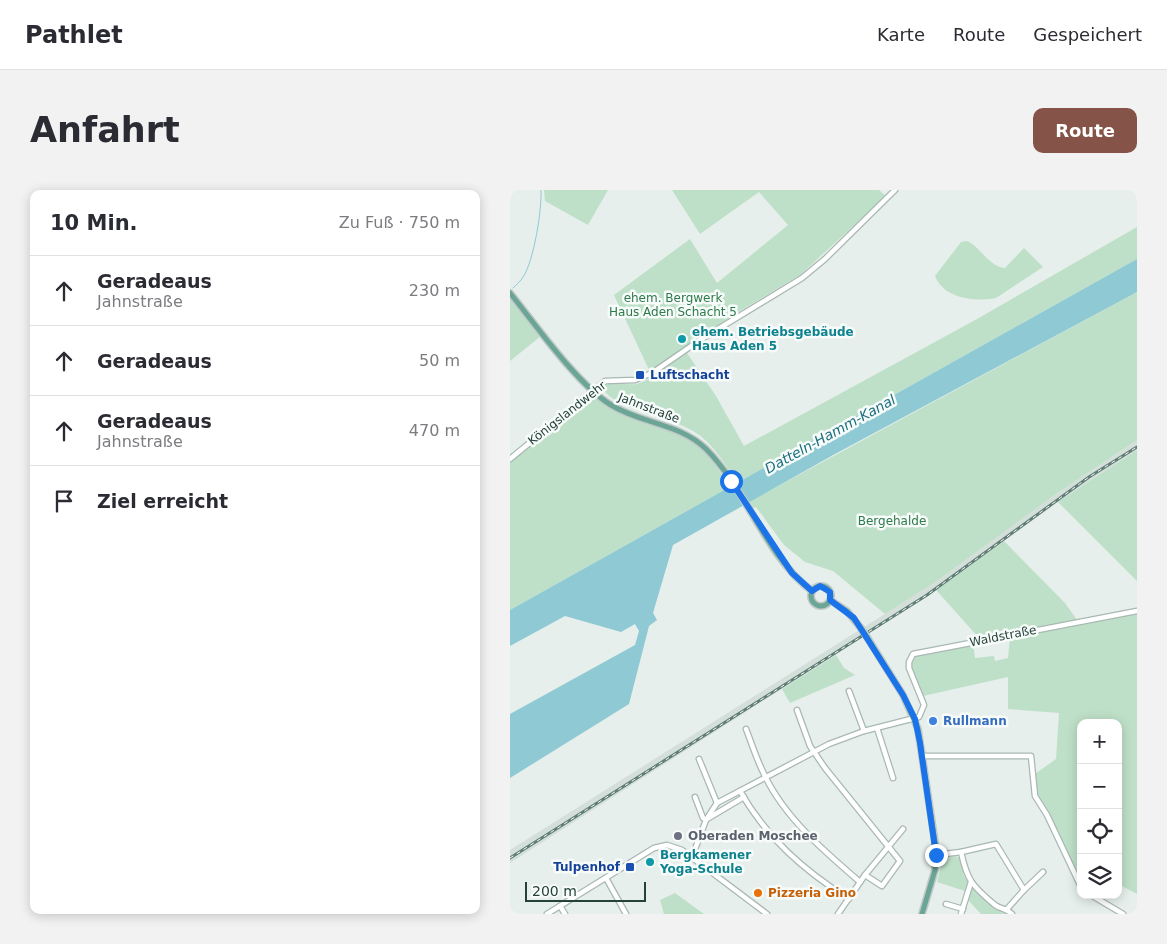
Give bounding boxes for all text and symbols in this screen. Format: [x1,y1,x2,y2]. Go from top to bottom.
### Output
text: Pathlet [25,21,123,49]
text: Karte [877,24,925,45]
text: Route [953,24,1005,45]
text: Gespeichert [1033,24,1142,45]
button: Route [1033,108,1137,153]
text: Anfahrt [30,110,180,150]
text: 10 Min. [50,211,138,235]
text: Zu Fuß · 750 m [339,213,460,232]
text: Geradeaus [97,270,212,292]
icon: ahead [50,277,78,305]
text: 230 m [409,281,460,300]
park label: ehem. Bergwerk Haus Aden Schacht 5 [609,291,737,319]
text: Jahnstraße [97,292,183,311]
place label: ehem. Betriebsgebäude Haus Aden 5 [692,325,854,353]
marker: ehem. Betriebsgebäude Haus Aden 5 [676,333,688,345]
icon: ahead [50,347,78,375]
text: Geradeaus [97,350,212,372]
text: 50 m [419,351,460,370]
place label: Luftschacht [650,368,730,382]
marker: Luftschacht [634,369,646,381]
street label: Königslandwehr [525,378,609,448]
street label: Jahnstraße [616,390,682,426]
water label: Datteln-Hamm-Kanal [762,391,898,477]
text: Geradeaus [97,410,212,432]
icon: ahead [50,417,78,445]
text: 470 m [409,421,460,440]
text: Jahnstraße [97,432,183,451]
route start [720,470,743,493]
icon: arrive [50,487,78,515]
text: Ziel erreicht [97,490,228,512]
park label: Bergehalde [858,514,926,528]
street label: Waldstraße [968,623,1038,649]
place label: Rullmann [943,714,1007,728]
marker: Rullmann [927,715,939,727]
map controls [1077,719,1122,899]
button: + [1077,719,1122,764]
button: − [1077,764,1122,809]
button: locate [1077,809,1122,854]
place label: Oberaden Moschee [688,829,818,843]
marker: Oberaden Moschee [672,830,684,842]
route end [925,844,948,867]
place label: Bergkamener Yoga-Schule [659,848,751,876]
button: layers [1077,854,1122,899]
marker: Bergkamener Yoga-Schule [644,856,656,868]
place label: Tulpenhof [553,860,621,874]
marker: Tulpenhof [624,861,636,873]
scale bar [525,879,646,902]
text: 200 m [532,883,577,899]
place label: Pizzeria Gino [768,886,856,900]
marker: Pizzeria Gino [752,887,764,899]

